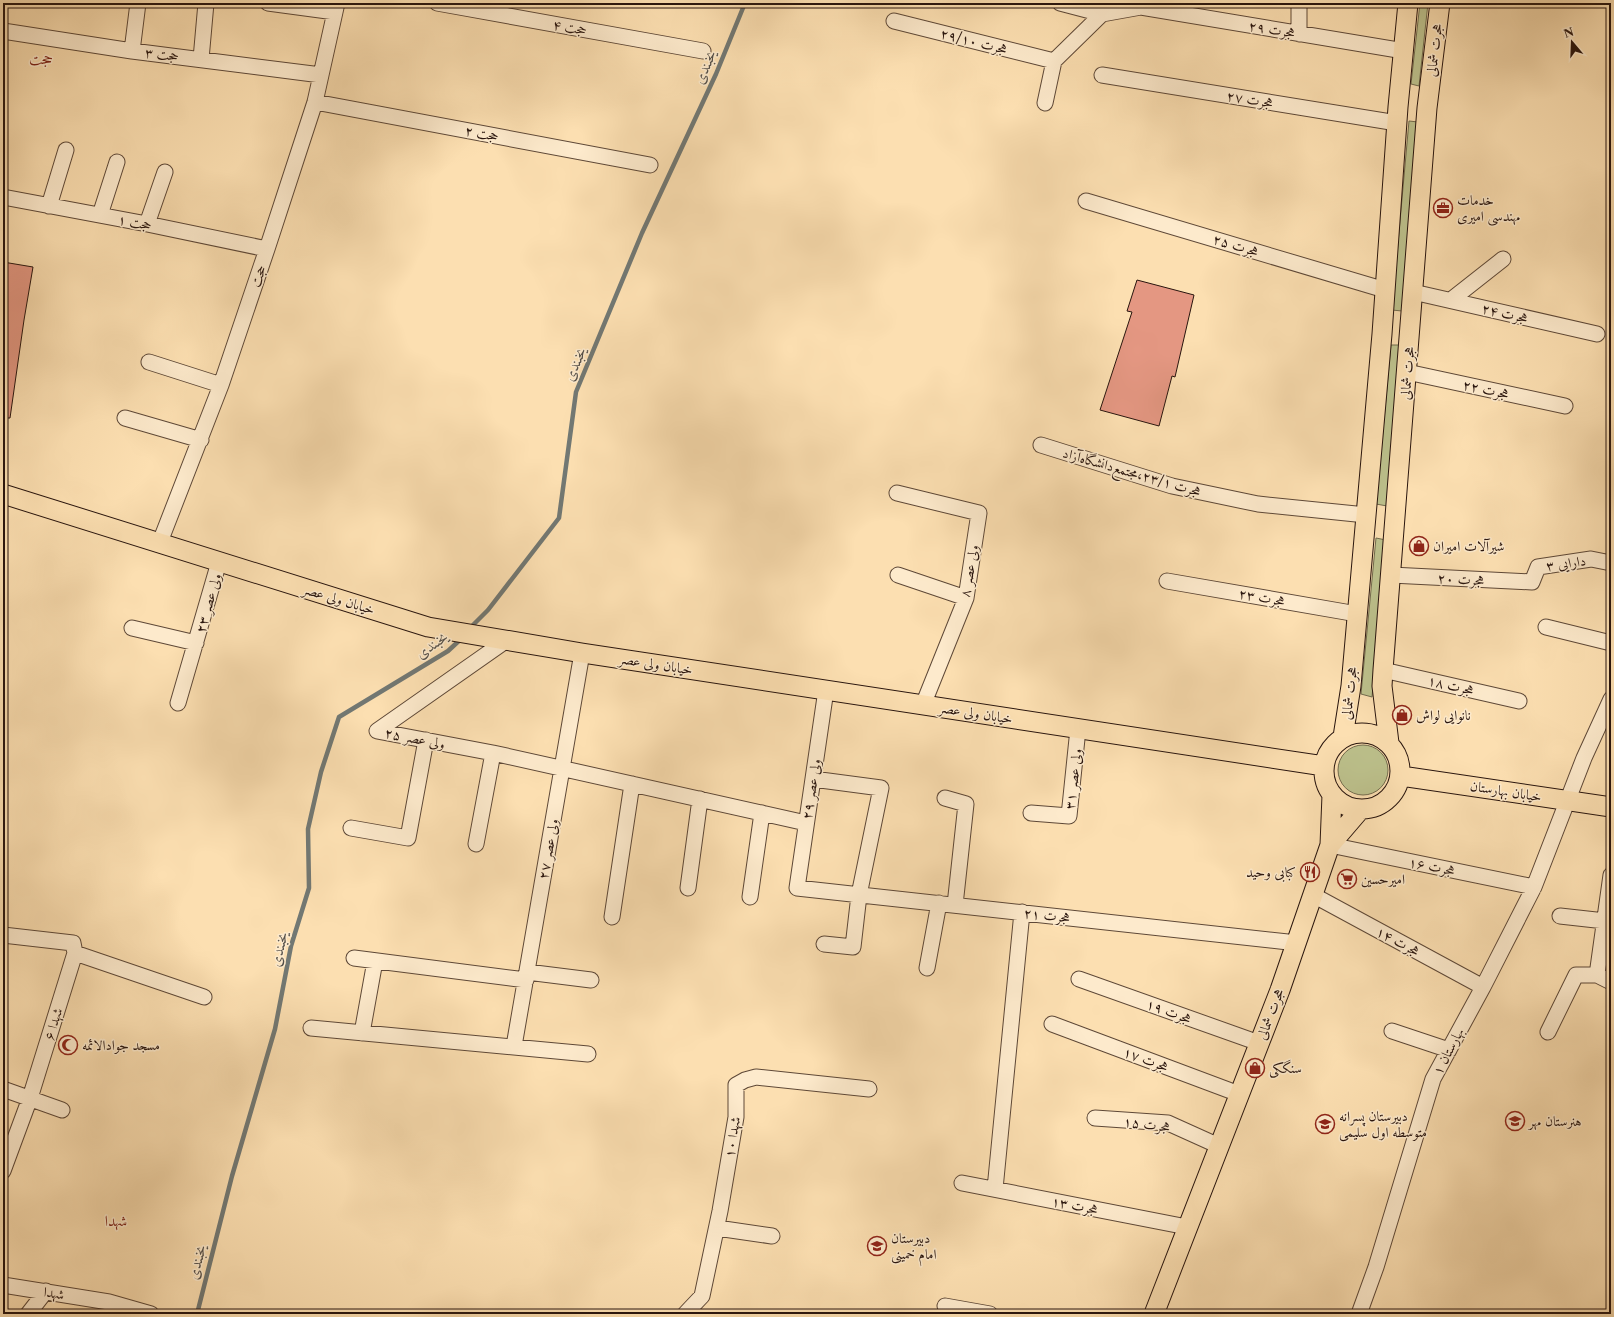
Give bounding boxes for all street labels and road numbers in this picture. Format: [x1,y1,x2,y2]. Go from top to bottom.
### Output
street label: حجت ۴ [552,15,588,39]
street label: هجرت ۲۹ [1247,16,1297,42]
street label: هجرت شمالی [1422,22,1446,78]
street label: هجرت ۲۹/۱۰ [939,24,1009,58]
street label: حجت ۳ [144,43,180,65]
street label: هجرت ۲۷ [1225,86,1275,112]
street label: حجت ۲ [463,121,501,145]
street label: حجت ۱ [116,210,154,234]
street label: هجرت ۲۵ [1211,230,1261,260]
street label: حجت [246,263,270,289]
street label: هجرت ۲۴ [1480,299,1530,327]
street label: هجرت شمالی [1396,346,1418,400]
street label: هجرت ۲۲ [1461,375,1511,403]
street label: هجرت ۲۳/۱،مجتمع‌دانشگاه‌آزاد [1059,444,1203,505]
street label: ولی عصر ۸ [956,543,983,599]
street label: دارایی ۳ [1545,551,1587,576]
street label: هجرت ۲۰ [1437,569,1485,589]
street label: ولی عصر ۲۳ [191,571,226,635]
street label: خیابان ولی عصر [299,579,377,619]
street label: هجرت ۲۳ [1237,584,1287,610]
street label: خیابان ولی عصر [616,649,694,680]
street label: هجرت شمالی [1337,665,1361,721]
street label: هجرت ۱۸ [1426,671,1476,699]
street label: خیابان ولی عصر [936,698,1014,729]
street label: ولی عصر ۲۵ [383,723,447,754]
street label: ولی عصر ۳۱ [1060,748,1087,811]
street label: ولی عصر ۲۹ [797,757,826,821]
street label: خیابان بهارستان [1469,776,1543,807]
street label: ولی عصر ۲۷ [534,817,563,881]
street label: هجرت ۱۶ [1407,853,1457,879]
street label: هجرت ۲۱ [1023,904,1071,926]
street label: هجرت ۱۴ [1373,922,1423,960]
street label: هجرت شمالی [1252,986,1288,1042]
street label: هجرت ۱۹ [1144,995,1194,1027]
street label: شهدا ۶ [40,1006,67,1043]
street label: بهارستان ۱ [1428,1024,1469,1078]
street label: هجرت ۱۷ [1121,1043,1171,1075]
street label: هجرت ۱۵ [1123,1112,1171,1136]
street label: شهدا ۱۰ [720,1115,745,1159]
street label: هجرت ۱۳ [1050,1192,1100,1218]
street label: شهدا [42,1282,66,1305]

